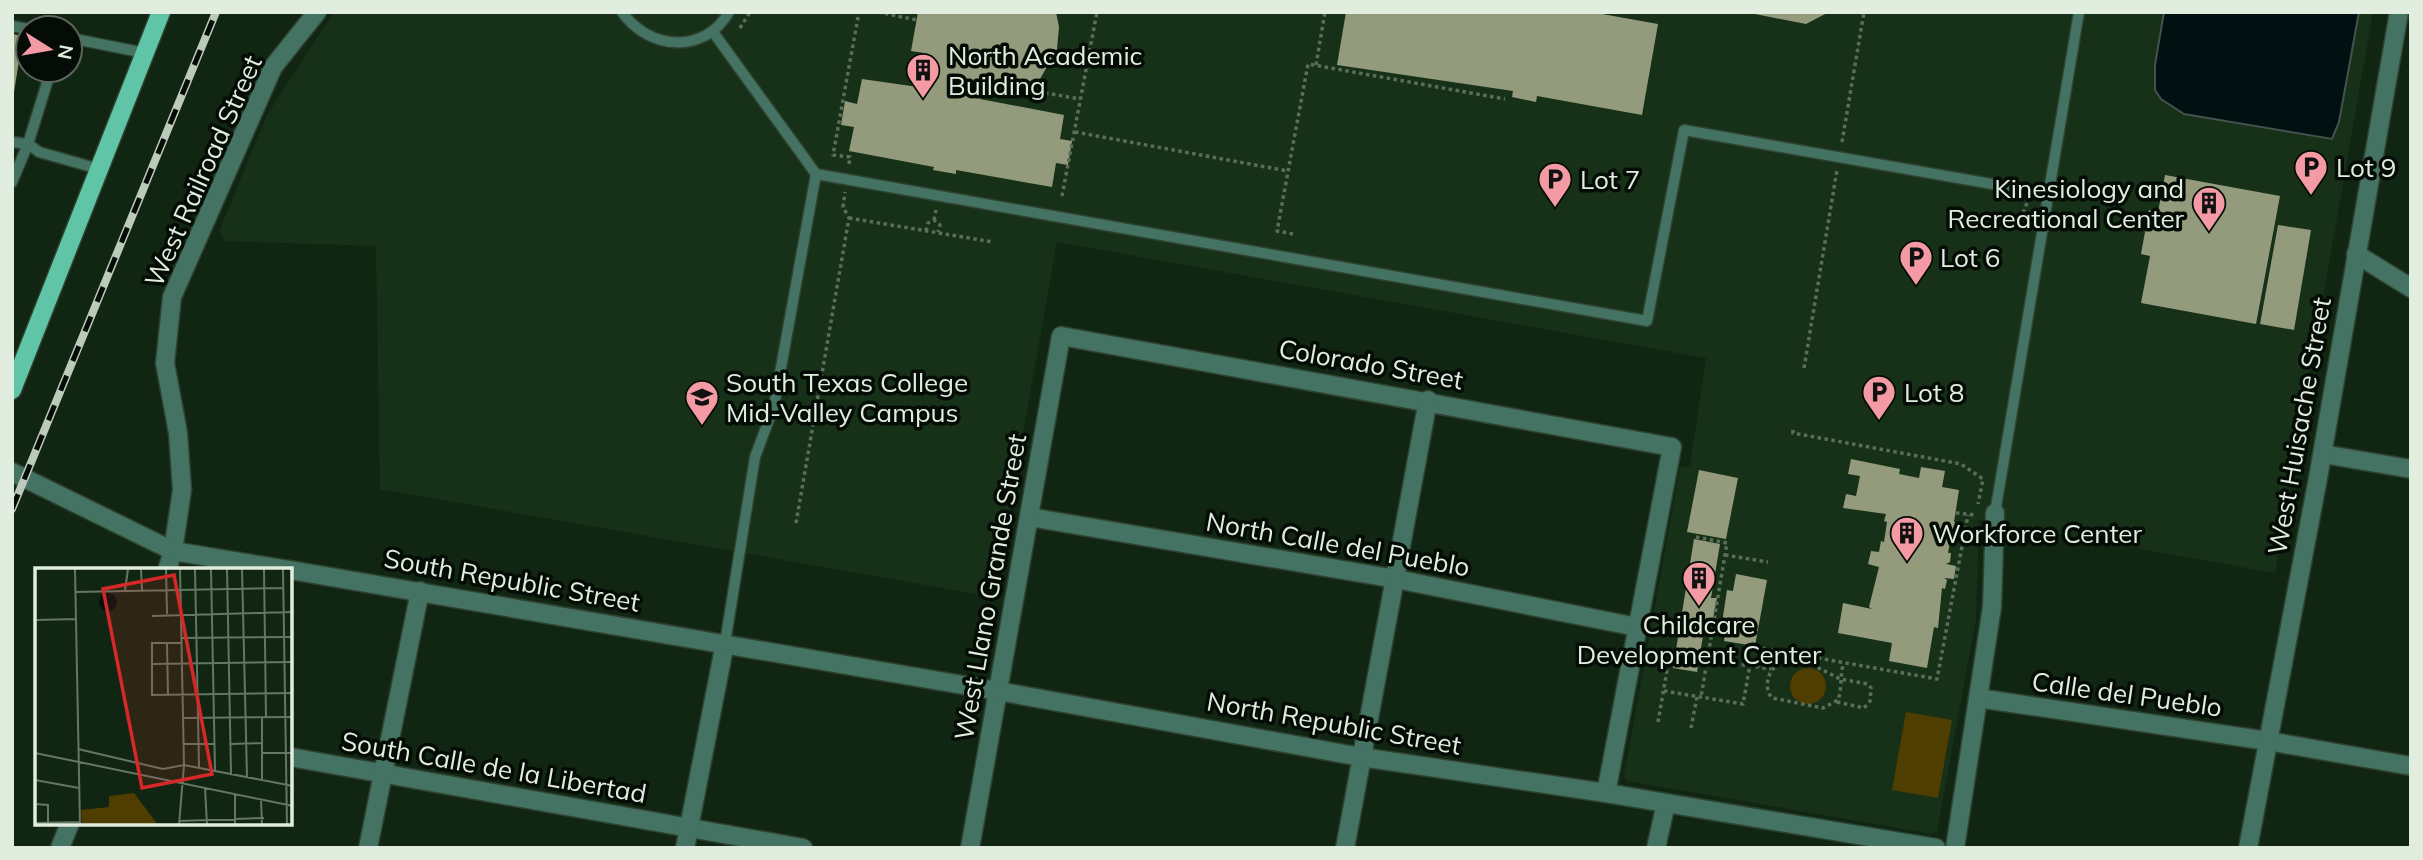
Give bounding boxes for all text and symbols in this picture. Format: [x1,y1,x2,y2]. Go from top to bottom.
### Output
north arrow [14,14,84,84]
place label: North Academic Building [948,39,1143,102]
text: N [53,43,79,62]
street label: West Railroad Street [137,50,269,292]
building icon: North Academic Building [904,51,942,100]
parking icon: Lot 9 [2292,148,2330,197]
place label: Lot 9 [2336,151,2396,184]
parking icon: Lot 7 [1536,160,1574,209]
place label: Lot 7 [1580,163,1640,196]
place label: Kinesiology and Recreational Center [1948,172,2185,235]
building icon: Kinesiology and Recreational Center [2190,184,2228,233]
parking icon: Lot 6 [1897,238,1935,287]
place label: Lot 6 [1940,241,2000,274]
street label: West Huisache Street [2260,295,2338,557]
street label: Colorado Street [1276,332,1466,396]
place label: South Texas College Mid-Valley Campus [726,366,968,429]
parking icon: Lot 8 [1860,373,1898,422]
place label: Lot 8 [1904,376,1964,409]
school or university icon: South Texas College Mid-Valley Campus [683,378,721,427]
street label: West Llano Grande Street [947,431,1033,743]
street label: North Calle del Pueblo [1204,505,1472,583]
building icon: Workforce Center [1888,514,1926,563]
place label: Workforce Center [1932,517,2143,550]
street label: South Republic Street [382,541,642,619]
building icon: Childcare Development Center [1680,559,1718,608]
inset map [35,568,292,825]
place label: Childcare Development Center [1577,608,1822,671]
street label: Calle del Pueblo [2030,664,2224,724]
street label: North Republic Street [1204,684,1464,762]
street label: South Calle de la Libertad [339,724,649,810]

